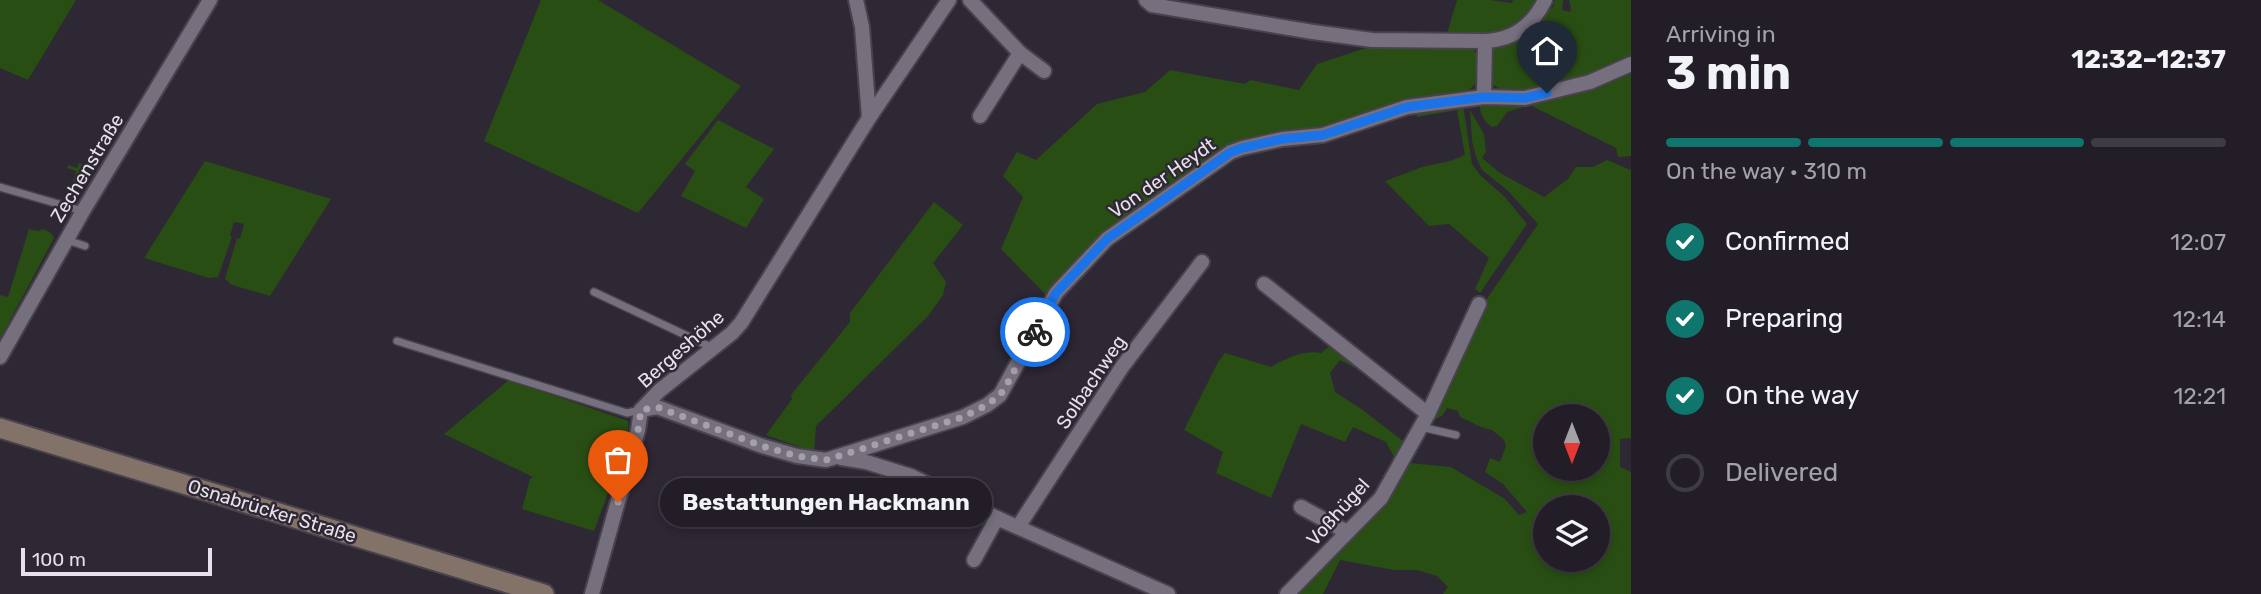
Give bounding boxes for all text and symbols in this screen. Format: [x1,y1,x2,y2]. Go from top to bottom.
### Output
text: Arriving in [1666,20,1776,48]
pin [1517,21,1577,93]
icon: home [1528,32,1566,70]
text: 12:32–12:37 [2071,44,2226,75]
text: 3 min [1666,46,1791,101]
street label: Zechenstraße [46,110,128,226]
street label: Von der Heydt [1104,133,1220,223]
text: On the way · 310 m [1666,157,1867,185]
icon: check [1666,223,1704,261]
text: Confirmed [1725,226,1850,257]
text: 12:07 [2170,228,2226,256]
courier [1000,297,1070,367]
icon: check [1666,300,1704,338]
text: Preparing [1725,303,1843,334]
street label: Bergeshöhe [633,305,729,393]
text: 12:14 [2173,305,2226,333]
icon: bike [1016,313,1054,351]
street label: Solbachweg [1051,331,1131,433]
icon: check [1666,377,1704,415]
text: On the way [1725,380,1859,411]
text: 12:21 [2173,382,2226,410]
north arrow [1533,404,1610,481]
map controls [1533,404,1610,572]
pin [588,430,648,502]
icon: bag [599,441,637,479]
text: Delivered [1725,457,1838,488]
street label: Voßhügel [1302,473,1374,551]
street label: Osnabrücker Straße [185,474,359,548]
callout: Bestattungen Hackmann [660,477,992,526]
text: Bestattungen Hackmann [682,488,970,516]
button: layers [1533,495,1610,572]
scale bar [21,545,212,577]
text: 100 m [32,548,86,571]

